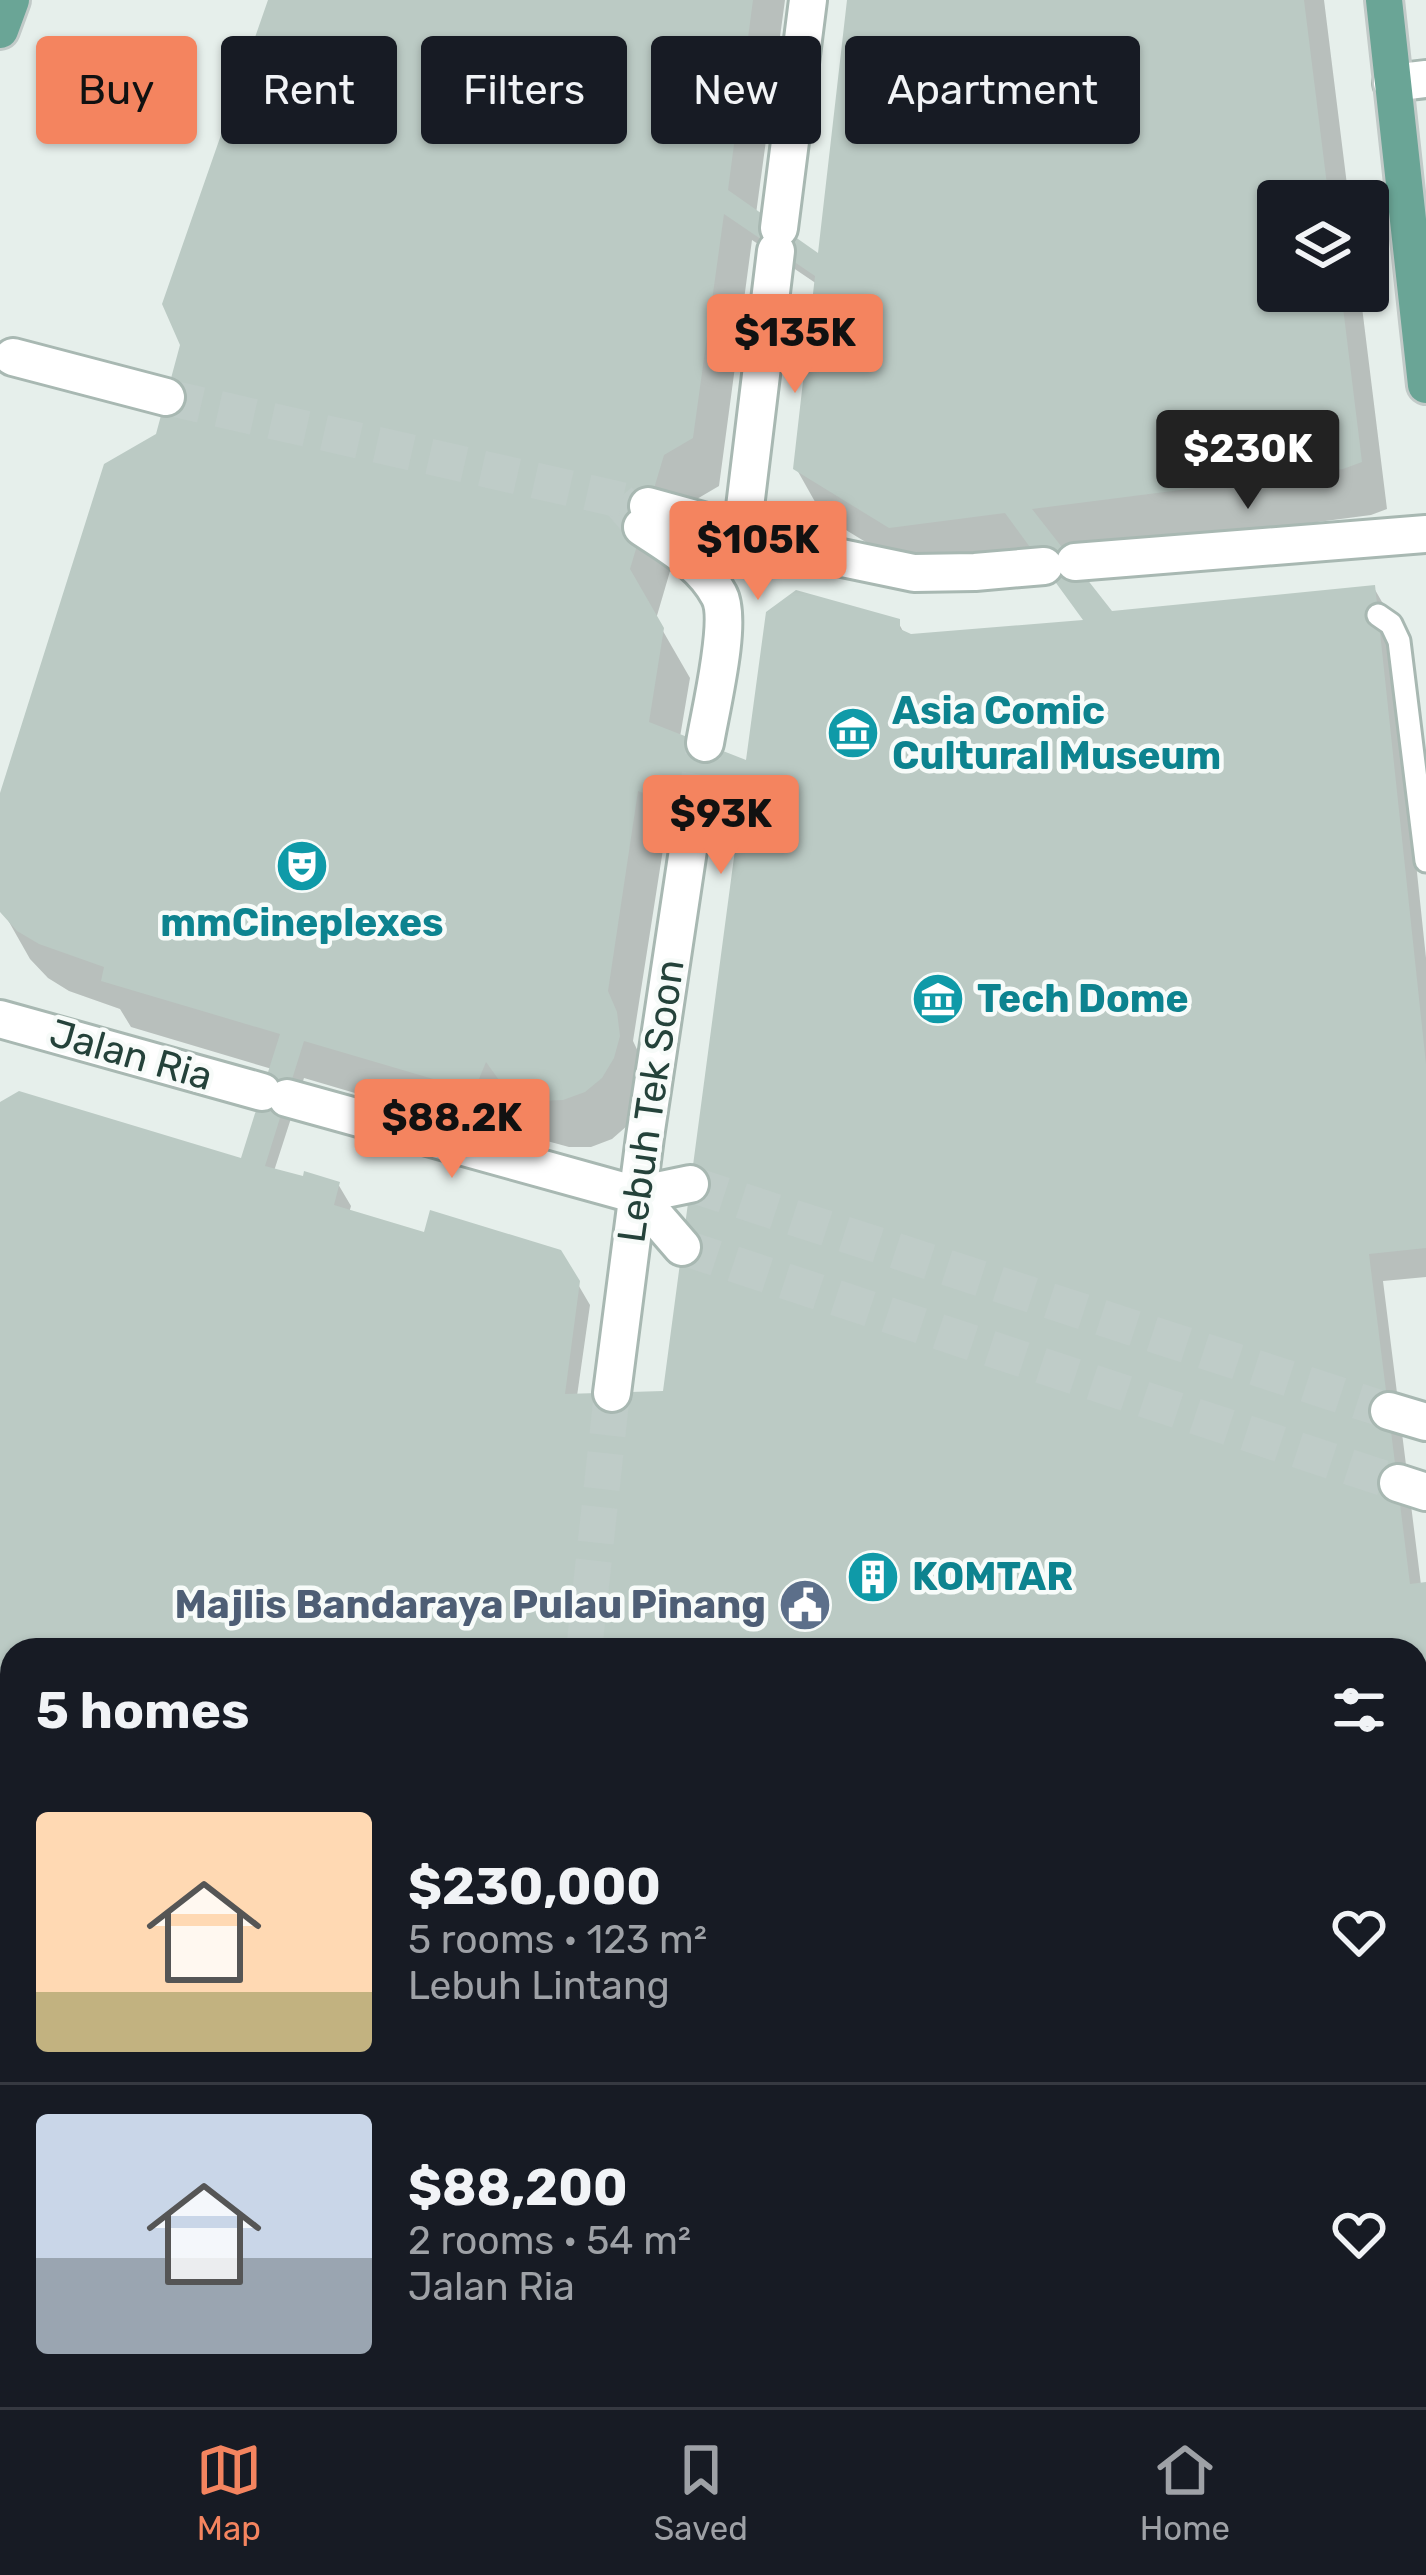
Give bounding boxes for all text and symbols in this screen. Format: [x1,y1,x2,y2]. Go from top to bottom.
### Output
chip: Buy [36,36,197,144]
chip: Rent [221,36,397,144]
chip: Filters [421,36,627,144]
chip: New [651,36,821,144]
chip: Apartment [845,36,1140,144]
map controls [1257,180,1389,312]
button: layers [1257,180,1389,312]
pin: $135K [711,294,879,396]
text: $135K [734,310,856,356]
pin: $230K [1164,410,1332,512]
text: $230K [1183,426,1313,472]
pin: $105K [674,501,842,603]
text: $105K [696,517,820,563]
place label: Asia Comic Cultural Museum [892,688,1221,779]
museum icon: Asia Comic Cultural Museum [825,705,881,761]
pin: $93K [650,775,792,877]
text: $93K [670,791,772,837]
theatre icon: mmCineplexes [274,838,330,894]
place label: mmCineplexes [160,900,444,946]
street label: Lebuh Tek Soon [608,957,694,1245]
museum icon: Tech Dome [910,971,966,1027]
place label: Tech Dome [977,976,1189,1022]
street label: Jalan Ria [44,1010,218,1100]
pin: $88.2K [354,1079,550,1181]
text: $88.2K [382,1095,522,1141]
building icon: KOMTAR [845,1549,901,1605]
place label: KOMTAR [912,1554,1073,1600]
public building icon: Majlis Bandaraya Pulau Pinang [777,1577,833,1633]
place label: Majlis Bandaraya Pulau Pinang [175,1582,766,1628]
icon: filters [1326,1677,1392,1743]
text: 5 homes [36,1680,249,1741]
text: $230,000 [408,1856,661,1917]
icon: home [132,1860,276,2004]
icon: heart [1326,1899,1392,1965]
text: 5 rooms · 123 m² [408,1917,707,1963]
text: Lebuh Lintang [408,1963,670,2009]
text: $88,200 [408,2157,628,2218]
icon: home [132,2162,276,2306]
icon: heart [1326,2201,1392,2267]
text: 2 rooms · 54 m² [408,2218,691,2264]
text: Jalan Ria [408,2264,575,2310]
tab: Map [196,2437,262,2548]
tab: Saved [654,2437,748,2548]
tab: Home [1140,2437,1230,2548]

